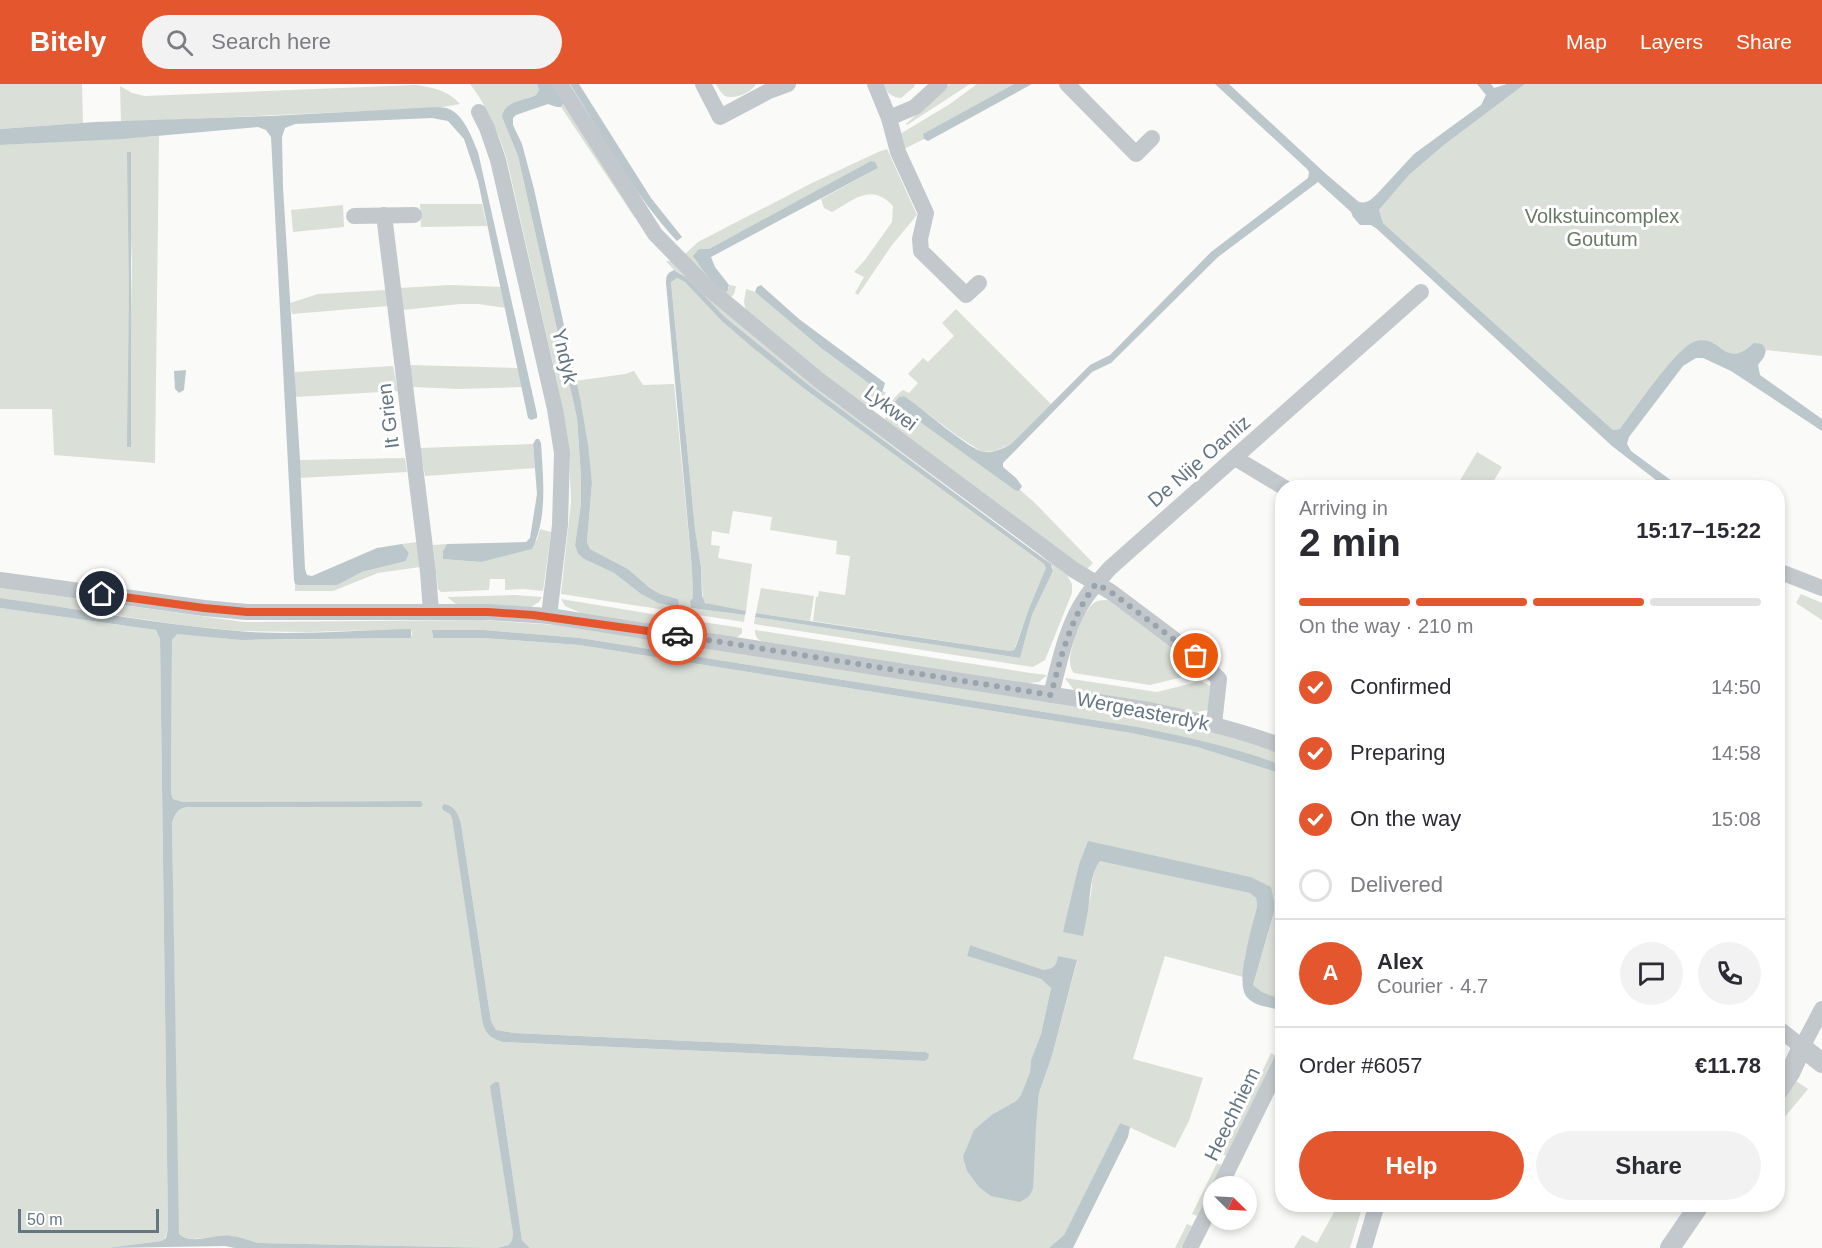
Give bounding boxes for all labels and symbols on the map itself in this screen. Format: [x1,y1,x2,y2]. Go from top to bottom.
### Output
park label: Volkstuincomplex Goutum [1525,205,1679,250]
street label: Yndyk [548,326,582,387]
street label: Lykwei [860,381,922,435]
street label: It Grien [373,382,403,450]
street label: De Nije Oanliz [1144,411,1254,511]
pin [76,568,127,619]
courier [647,605,707,665]
pin [1170,630,1221,681]
street label: Wergeasterdyk [1075,687,1212,735]
street label: Heechhiem [1200,1064,1264,1164]
north arrow [1203,1176,1257,1230]
scale bar [18,1206,159,1234]

